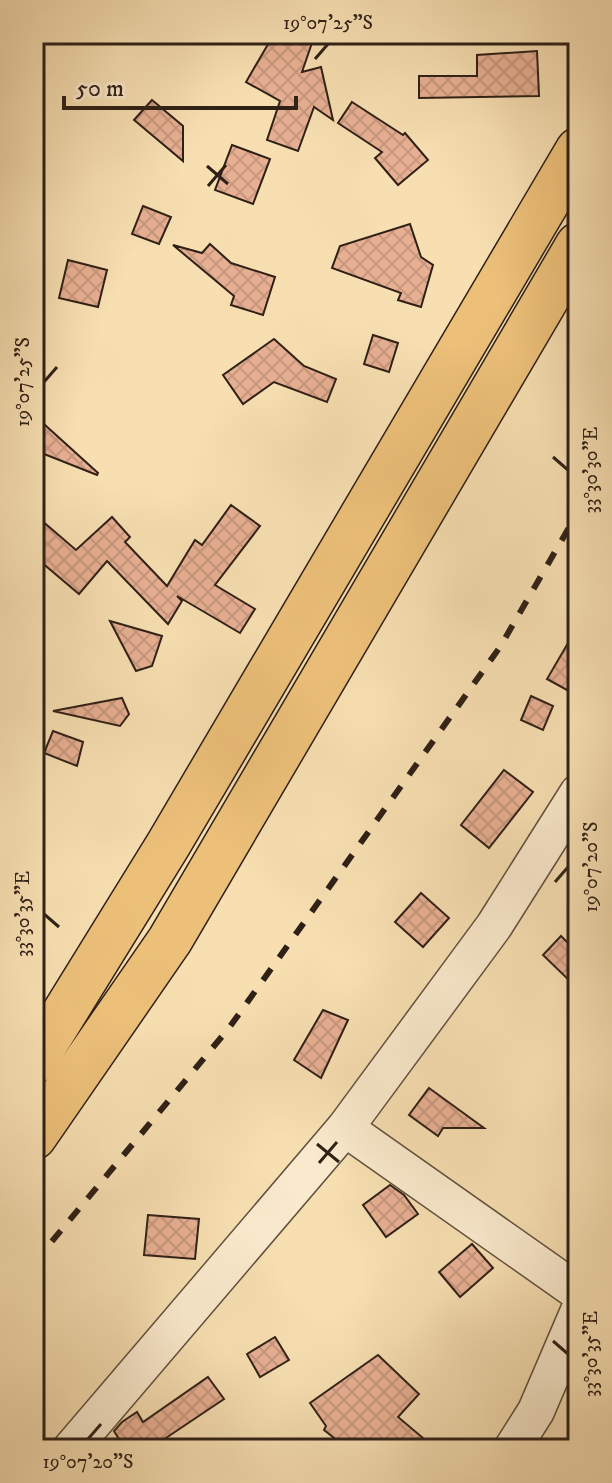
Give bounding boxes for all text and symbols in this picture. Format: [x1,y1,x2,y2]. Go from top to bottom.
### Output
text: 19°07'25"S [283,11,373,36]
scale bar [64,60,296,110]
text: 50 m [76,74,124,104]
text: 19°07'25"S [11,337,36,427]
text: 33°30'30"E [579,427,604,513]
text: 19°07'20"S [579,821,604,913]
text: 33°30'35"E [11,871,36,957]
text: 33°30'35"E [579,1311,604,1397]
text: 19°07'20"S [42,1450,134,1475]

